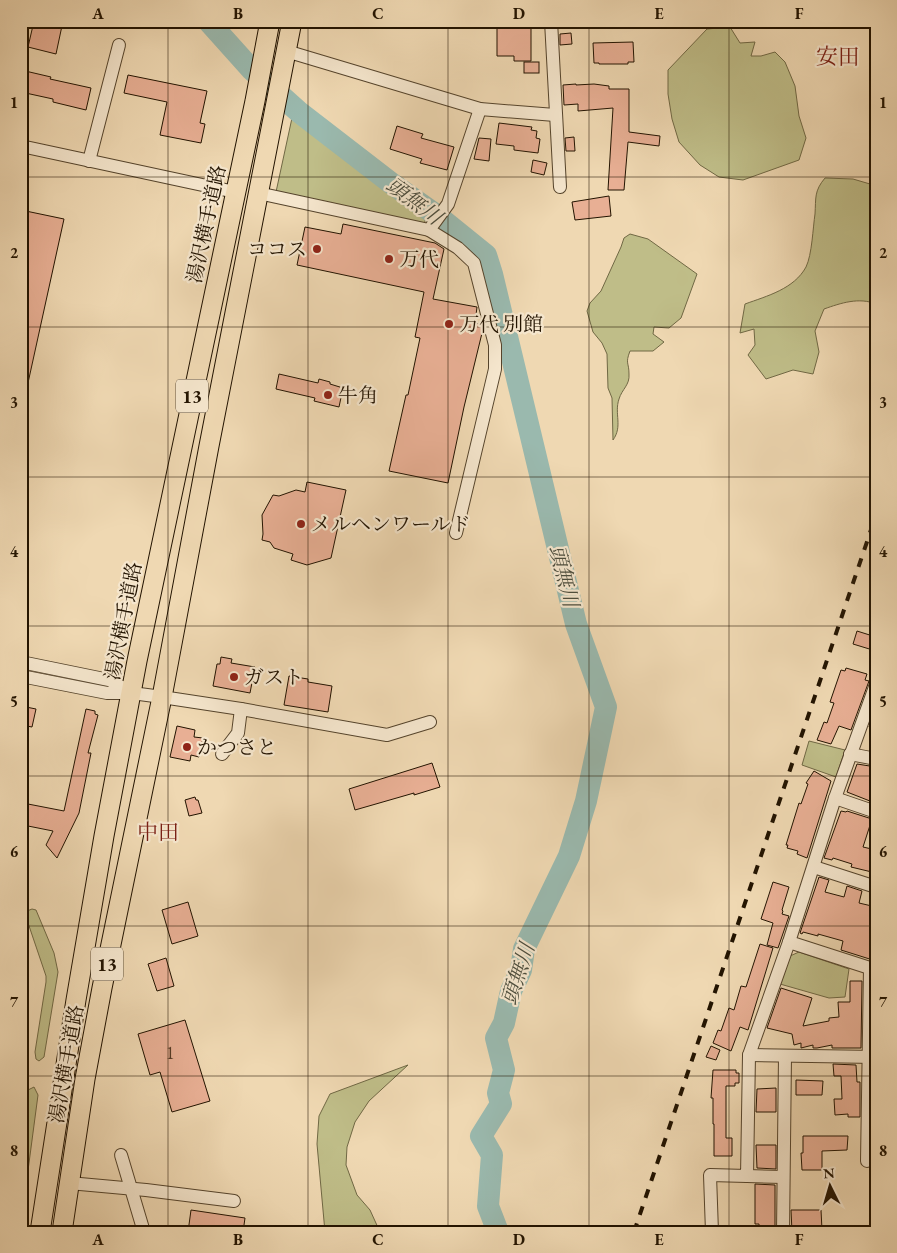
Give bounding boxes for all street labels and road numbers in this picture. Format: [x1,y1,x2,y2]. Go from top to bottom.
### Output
street label: 湯沢横手道路 [181,163,231,285]
road number: 13 [176,380,208,412]
street label: 湯沢横手道路 [99,560,147,682]
road number: 13 [91,948,123,981]
street label: 湯沢横手道路 [43,1003,89,1125]

